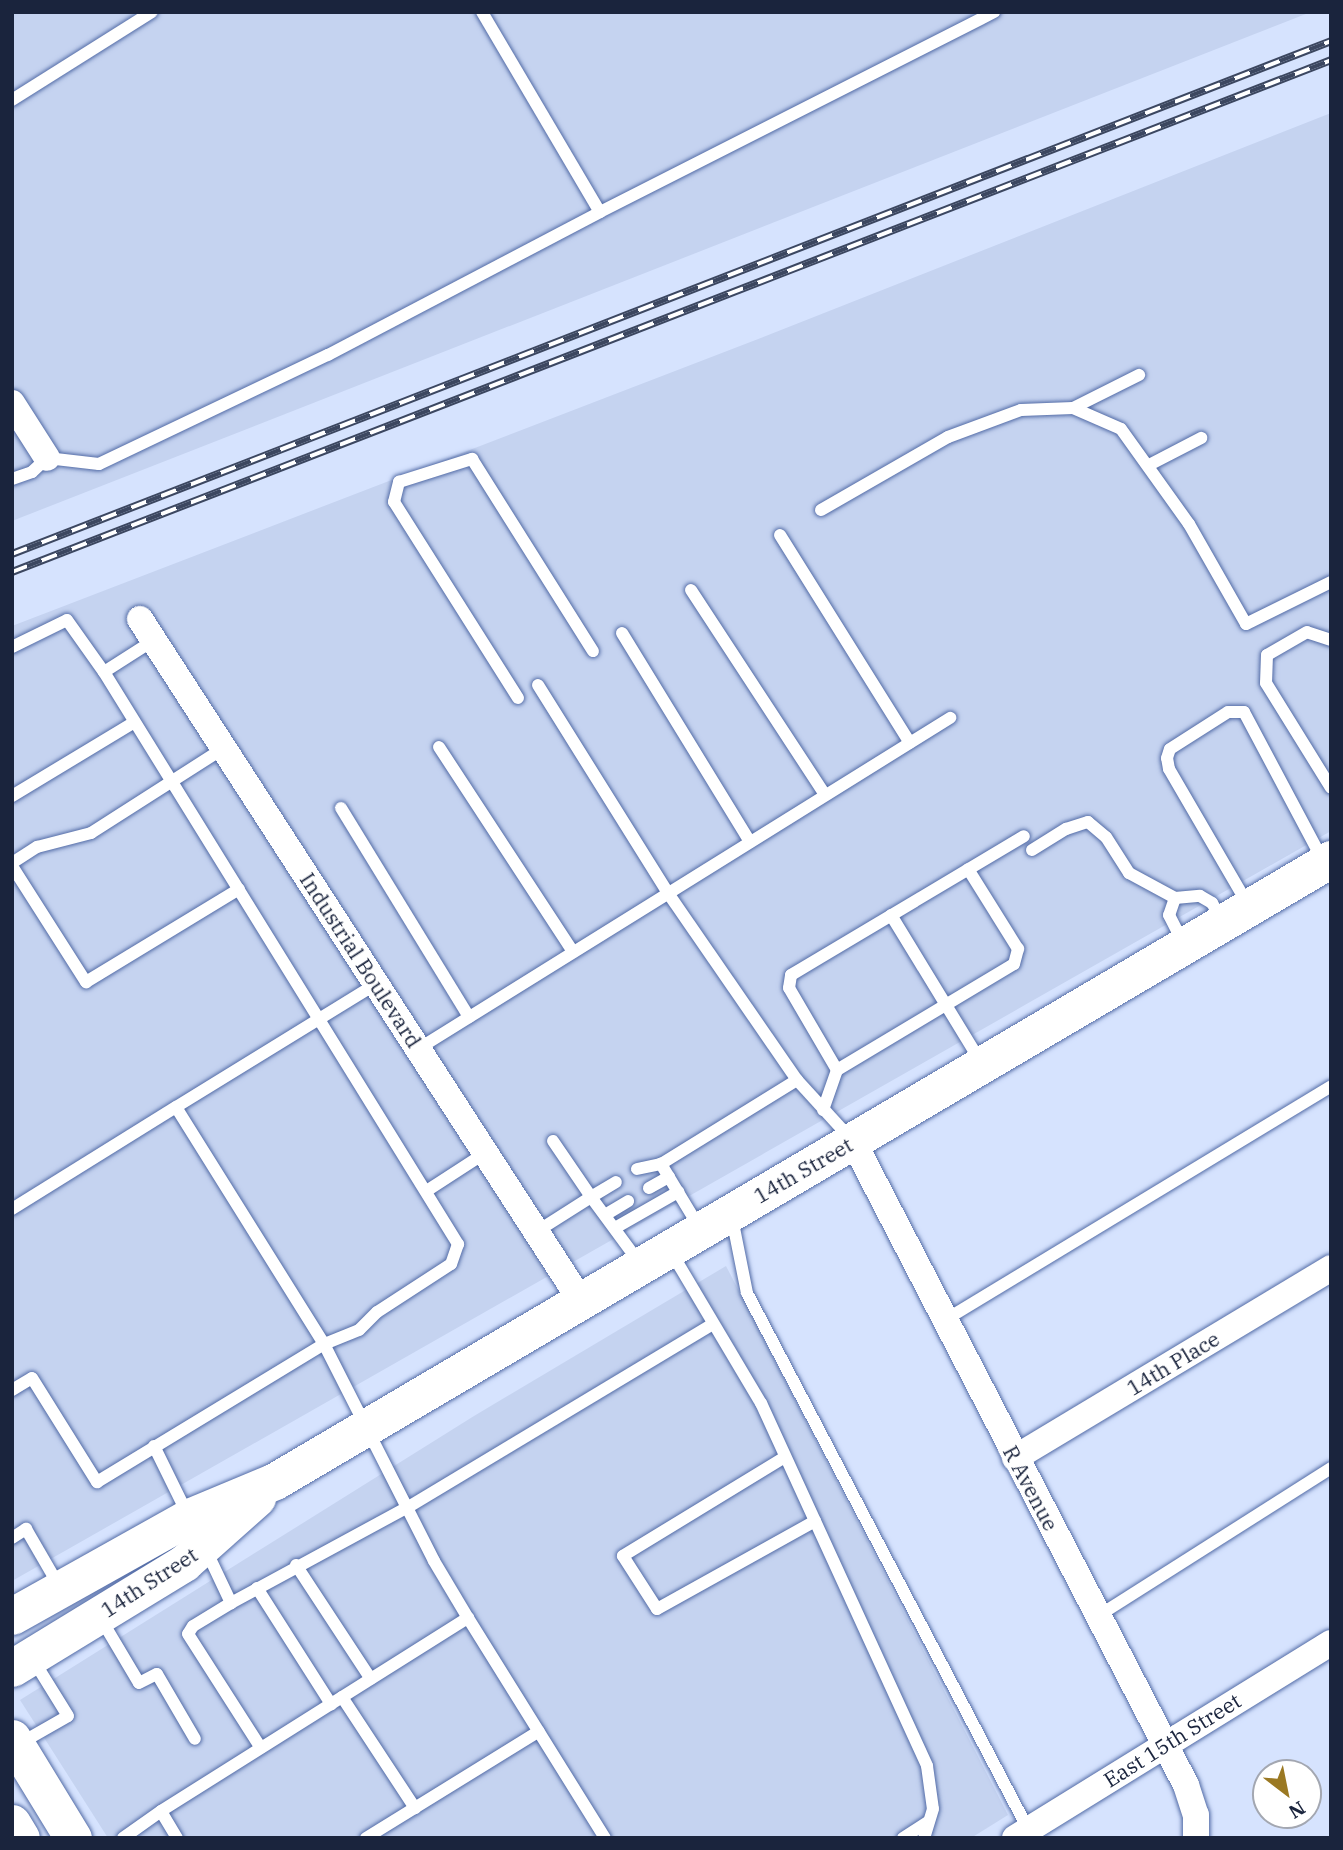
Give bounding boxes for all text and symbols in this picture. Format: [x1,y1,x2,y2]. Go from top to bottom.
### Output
street label: Industrial Boulevard [295,868,427,1052]
street label: 14th Street [749,1132,857,1208]
street label: 14th Place [1122,1326,1224,1400]
street label: R Avenue [998,1441,1064,1535]
street label: 14th Street [96,1542,202,1622]
street label: East 15th Street [1099,1688,1245,1792]
north arrow [1252,1759,1322,1829]
text: N [1284,1796,1310,1824]

